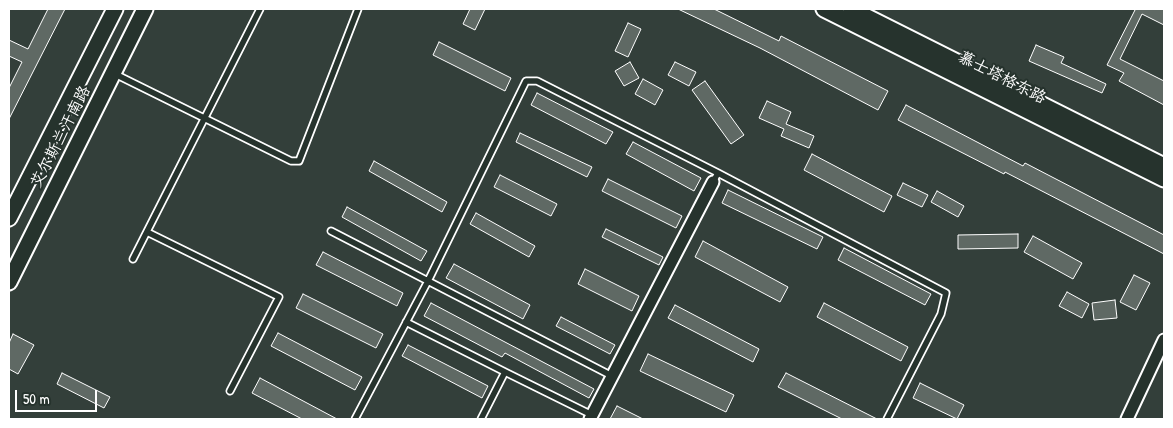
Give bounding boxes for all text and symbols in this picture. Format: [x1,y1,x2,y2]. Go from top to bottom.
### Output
street label: 慕士塔格东路 [955,48,1049,108]
street label: 艾尔斯兰汗南路 [27,83,95,191]
scale bar [18,380,100,412]
text: 50 m [23,388,50,409]

